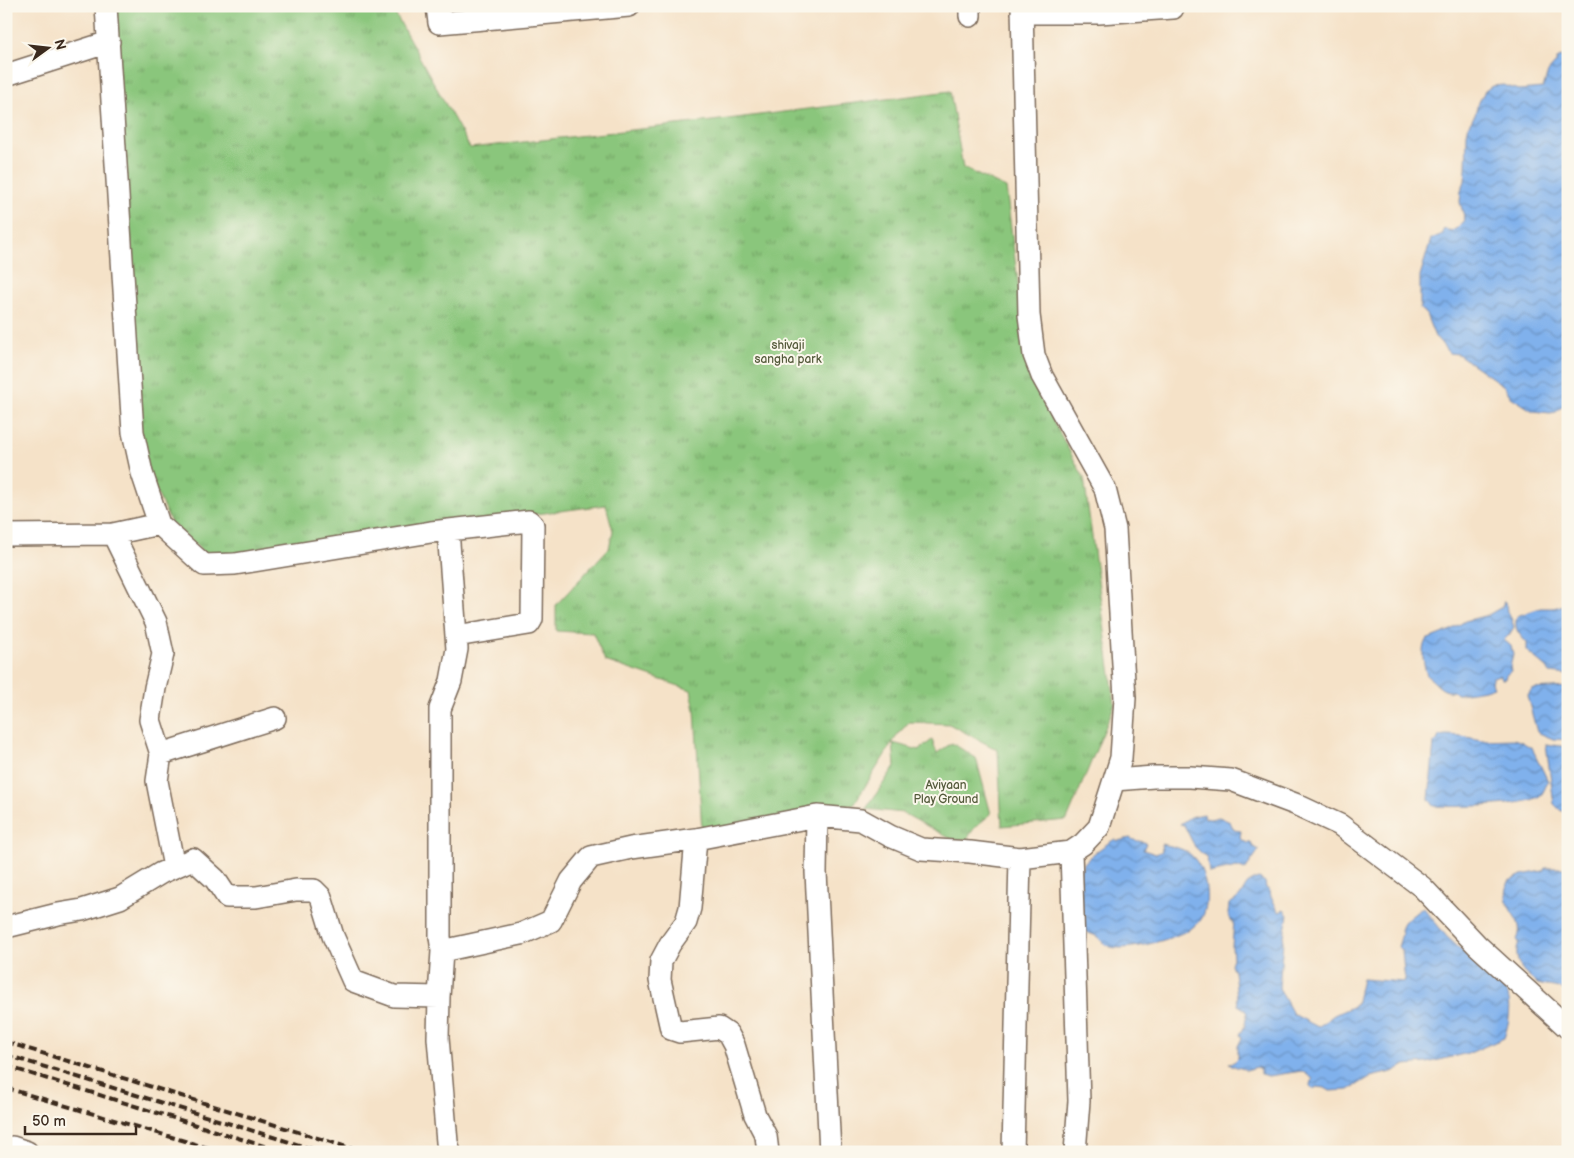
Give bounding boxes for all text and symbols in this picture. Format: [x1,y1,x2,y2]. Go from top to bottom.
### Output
north arrow [22,22,72,72]
text: N [51,37,70,52]
park label: shivaji sangha park [754,338,822,367]
park label: Aviyaan Play Ground [914,778,979,807]
scale bar [25,1103,136,1135]
text: 50 m [32,1112,66,1131]

